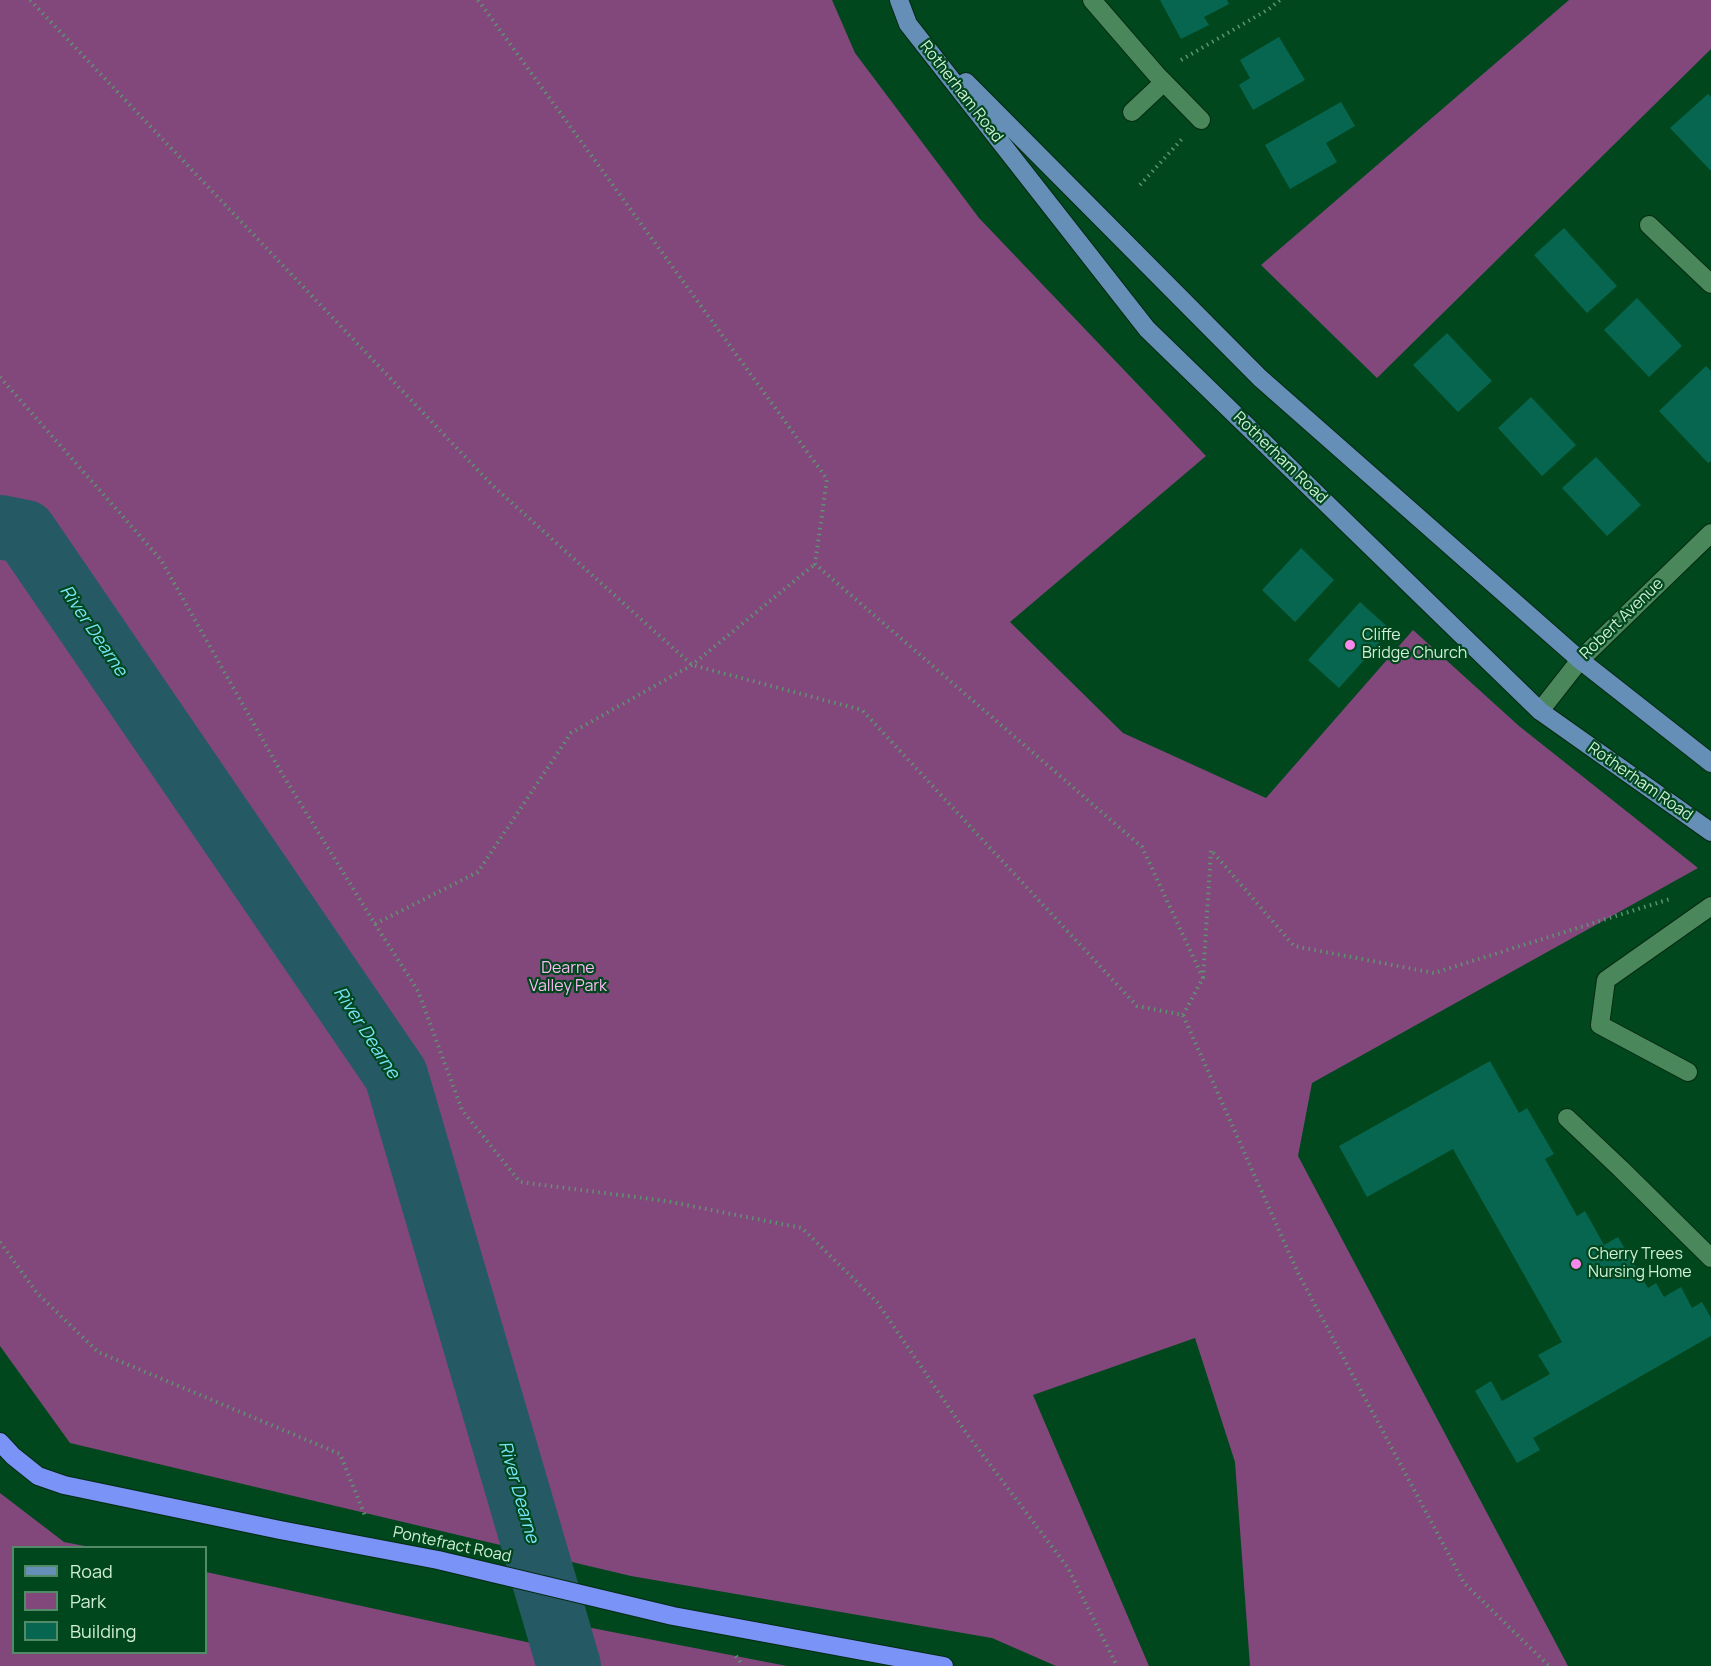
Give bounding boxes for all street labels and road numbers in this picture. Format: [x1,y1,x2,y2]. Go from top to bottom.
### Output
street label: Rotherham Road [915,37,1007,147]
street label: Rotherham Road [1229,408,1331,508]
street label: Robert Avenue [1576,574,1668,664]
street label: Rotherham Road [1584,739,1696,825]
street label: Pontefract Road [391,1523,513,1567]

